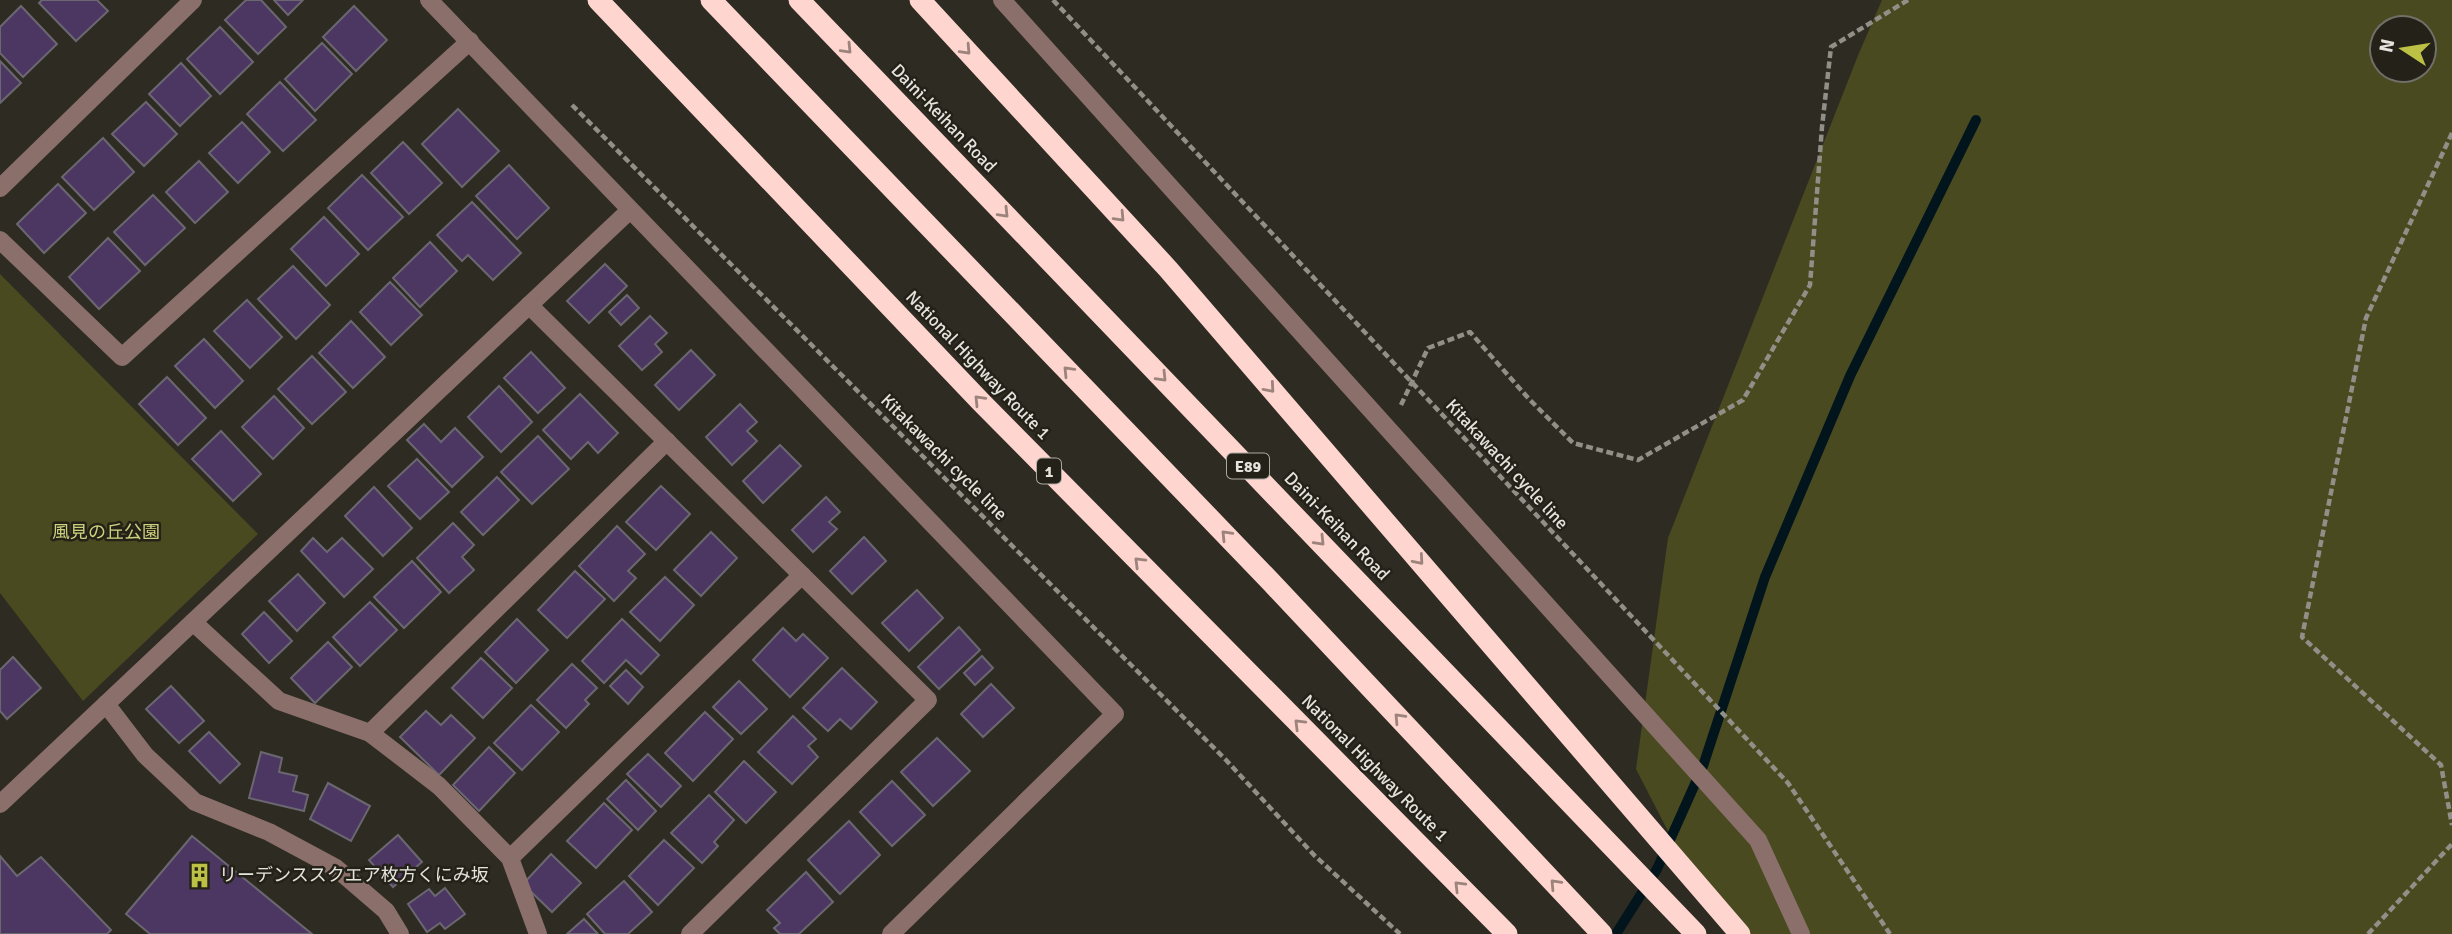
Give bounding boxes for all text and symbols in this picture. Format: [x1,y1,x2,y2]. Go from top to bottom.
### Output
north arrow [2368,14,2438,84]
text: N [2374,37,2400,55]
one-way arrow [838,41,851,54]
one-way arrow [958,42,970,55]
street label: Daini-Keihan Road [887,59,1001,177]
one-way arrow [996,205,1009,218]
one-way arrow [1112,209,1125,222]
street label: National Highway Route 1 [901,286,1055,444]
one-way arrow [1064,367,1077,380]
one-way arrow [1154,369,1167,382]
one-way arrow [1262,380,1274,393]
street label: Kitakawachi cycle line [876,389,1012,525]
street label: Kitakawachi cycle line [1441,394,1573,534]
one-way arrow [975,396,988,409]
road number: E89 [1227,453,1269,478]
road number: 1 [1037,458,1061,484]
street label: Daini-Keihan Road [1280,467,1394,585]
park label: 風見の丘公園 [52,521,160,543]
one-way arrow [1222,531,1235,544]
one-way arrow [1312,533,1324,546]
one-way arrow [1411,552,1423,565]
one-way arrow [1135,558,1148,571]
street label: National Highway Route 1 [1297,690,1453,846]
one-way arrow [1395,714,1408,727]
one-way arrow [1295,719,1308,732]
building icon: リーデンススクエア枚方くにみ坂 [185,861,213,889]
place label: リーデンススクエア枚方くにみ坂 [219,864,489,886]
one-way arrow [1551,879,1563,892]
one-way arrow [1455,881,1468,894]

